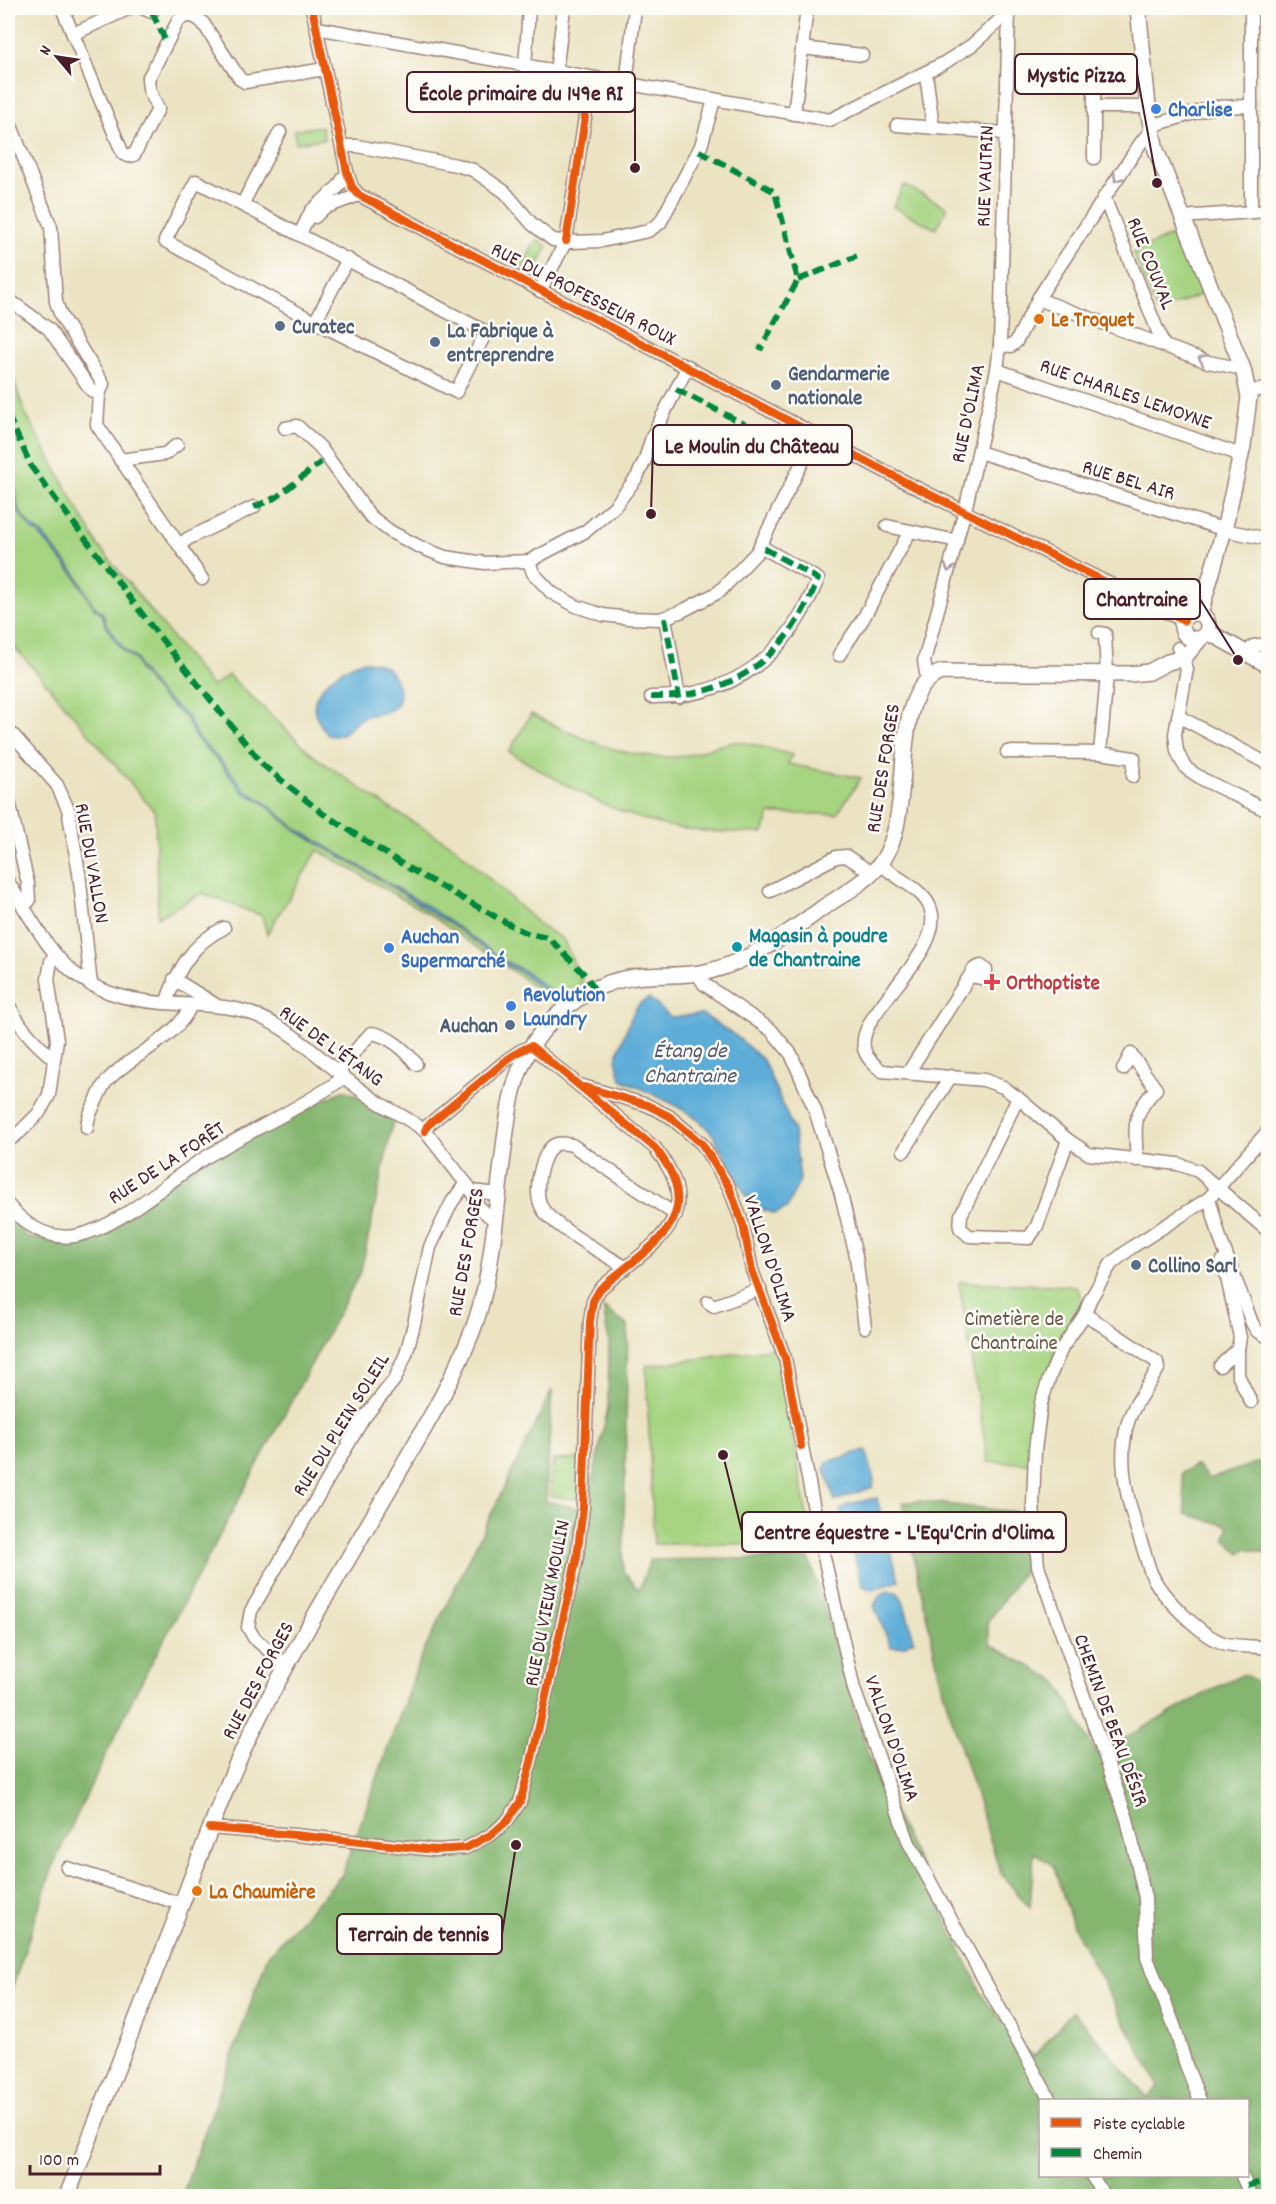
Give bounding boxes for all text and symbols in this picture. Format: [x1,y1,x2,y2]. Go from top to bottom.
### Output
north arrow [27,27,87,87]
text: N [34,42,58,60]
callout: Mystic Pizza [1015,54,1137,94]
text: Mystic Pizza [1027,62,1126,93]
callout: École primaire du 149e RI [407,72,635,112]
text: École primaire du 149e RI [419,80,623,111]
place label: Charlise [1168,97,1233,127]
marker: Charlise [1149,102,1163,116]
street label: RUE VAUTRIN [970,125,1004,228]
one-way arrow [1113,171,1124,182]
street label: RUE COUVAL [1117,213,1182,315]
street label: RUE DU PROFESSEUR ROUX [485,236,680,355]
place label: Le Troquet [1051,307,1135,337]
marker: Le Troquet [1032,312,1046,326]
place label: Curatec [292,314,355,344]
place label: La Fabrique à entreprendre [447,318,554,372]
marker: Curatec [273,319,287,333]
marker: La Fabrique à entreprendre [428,335,442,349]
street label: RUE CHARLES LEMOYNE [1035,352,1215,439]
one-way arrow [1197,354,1208,366]
place label: Gendarmerie nationale [788,361,890,415]
street label: RUE D'OLIMA [945,361,995,466]
marker: Gendarmerie nationale [769,378,783,392]
callout: Le Moulin du Château [653,425,852,465]
text: Le Moulin du Château [665,433,839,464]
street label: RUE BEL AIR [1078,454,1178,510]
one-way arrow [944,563,957,573]
callout: Chantraine [1084,579,1200,619]
text: Chantraine [1096,586,1188,617]
street label: RUE DES FORGES [860,702,910,835]
street label: RUE DU VALLON [65,801,115,926]
place label: Magasin à poudre de Chantraine [749,923,888,977]
place label: Auchan Supermarché [401,924,505,978]
marker: Magasin à poudre de Chantraine [730,940,744,954]
marker: Auchan Supermarché [382,941,396,955]
place label: Orthoptiste [1006,970,1100,1000]
marker: Orthoptiste [983,973,1001,991]
place label: Revolution Laundry [523,982,606,1036]
street label: RUE DE L'ÉTANG [272,999,389,1096]
marker: Revolution Laundry [504,999,518,1013]
place label: Auchan [440,1013,498,1043]
marker: Auchan [503,1018,517,1032]
water label: Étang de Chantraine [644,1037,737,1093]
street label: RUE DE LA FORÊT [103,1115,233,1214]
street label: RUE DES FORGES [442,1186,494,1319]
street label: VALLON D'OLIMA [734,1192,803,1326]
place label: Collino Sarl [1148,1253,1238,1283]
marker: Collino Sarl [1129,1258,1143,1272]
park label: Cimetière de Chantraine [964,1306,1064,1360]
street label: RUE DU PLEIN SOLEIL [286,1348,399,1503]
callout: Centre équestre - L'Equ'Crin d'Olima [742,1512,1066,1552]
street label: RUE DU VIEUX MOULIN [518,1518,580,1689]
text: Centre équestre - L'Equ'Crin d'Olima [754,1519,1055,1550]
street label: RUE DES FORGES [216,1617,303,1746]
street label: CHEMIN DE BEAU DÉSIR [1064,1630,1154,1812]
street label: VALLON D'OLIMA [855,1672,926,1806]
place label: La Chaumière [209,1879,316,1909]
marker: La Chaumière [190,1884,204,1898]
callout: Terrain de tennis [337,1914,502,1954]
text: Terrain de tennis [349,1921,489,1952]
legend [1039,2099,1249,2177]
text: Piste cyclable [1093,2113,1185,2138]
scale bar [30,2138,160,2176]
text: Chemin [1093,2143,1142,2168]
text: 100 m [39,2149,79,2174]

